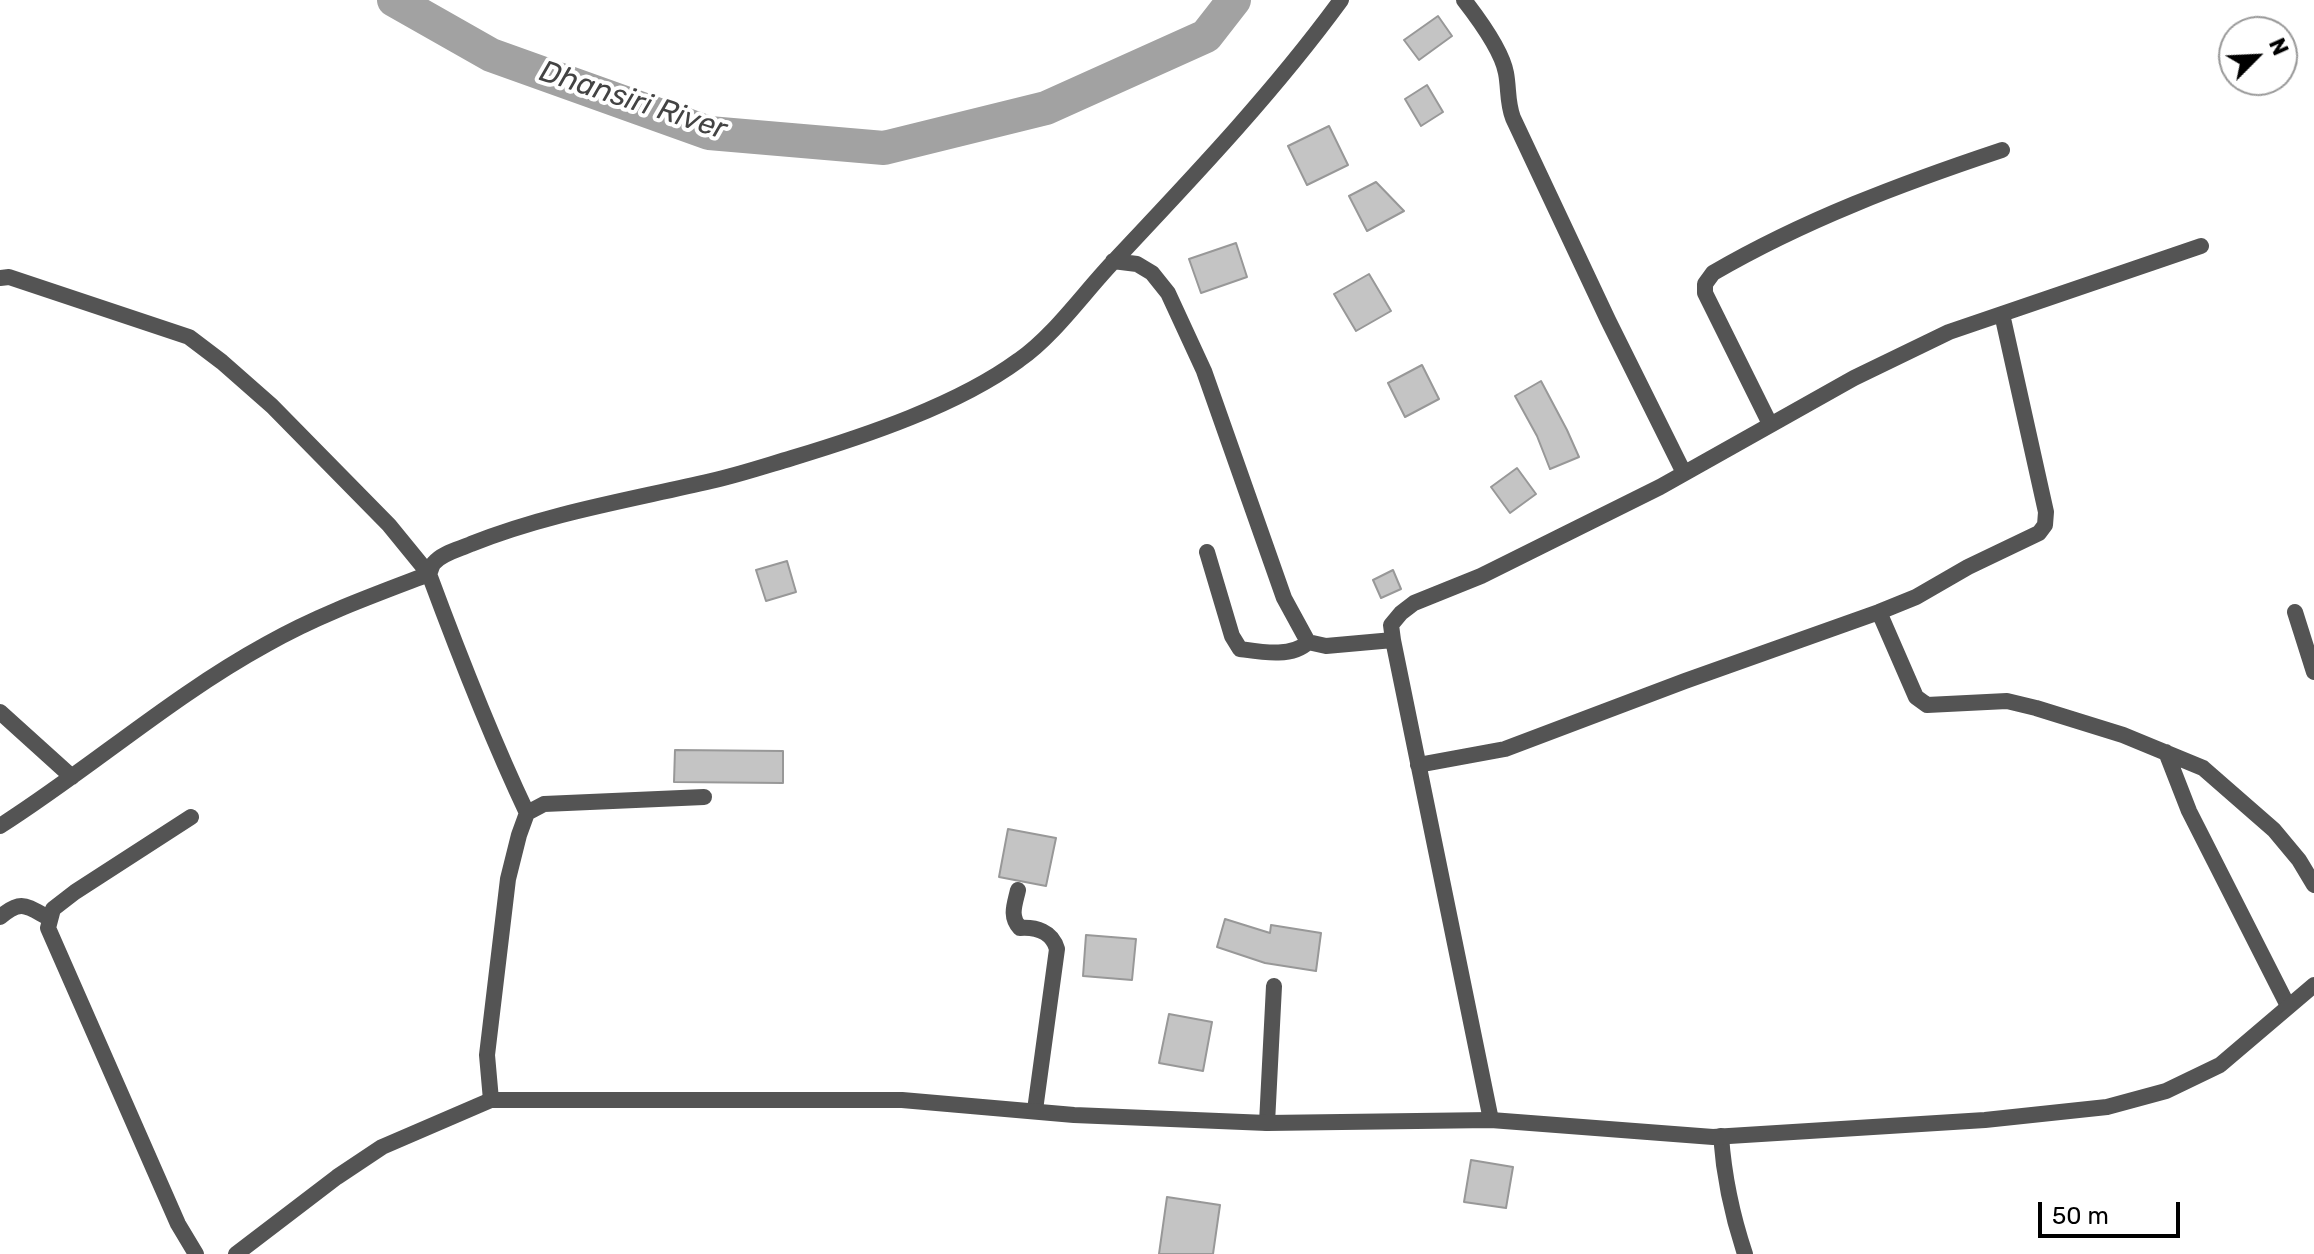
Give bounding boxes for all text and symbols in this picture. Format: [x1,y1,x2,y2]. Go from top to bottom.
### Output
north arrow [2218,16,2298,96]
text: N [2263,34,2294,60]
water label: Dhansiri River [535,54,731,148]
scale bar [2042,1186,2184,1236]
text: 50 m [2052,1202,2109,1230]

